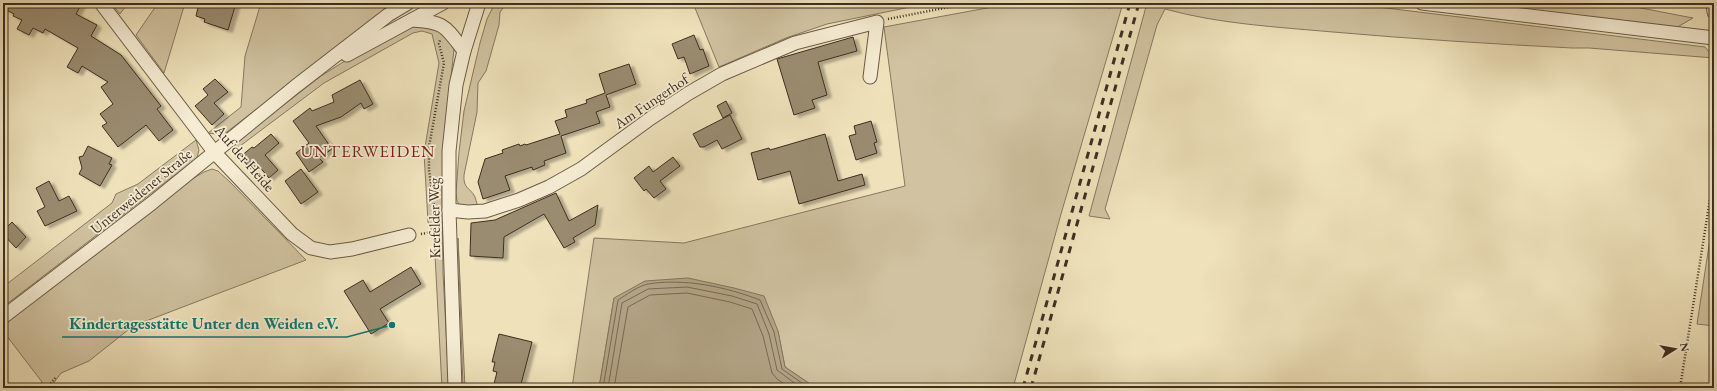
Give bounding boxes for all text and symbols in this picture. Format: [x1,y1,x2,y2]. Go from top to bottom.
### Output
street label: Am Fungerhof [609,68,694,133]
street label: Auf der Heide [210,120,279,196]
district label: UNTERWEIDEN [301,140,435,162]
street label: Unterweidener Straße [86,144,196,238]
street label: Krefelder Weg [424,177,444,259]
callout: Kindertagesstätte Unter den Weiden e.V. [62,309,347,337]
text: Kindertagesstätte Unter den Weiden e.V. [69,313,339,334]
north arrow [1655,329,1695,369]
text: N [1677,341,1693,353]

